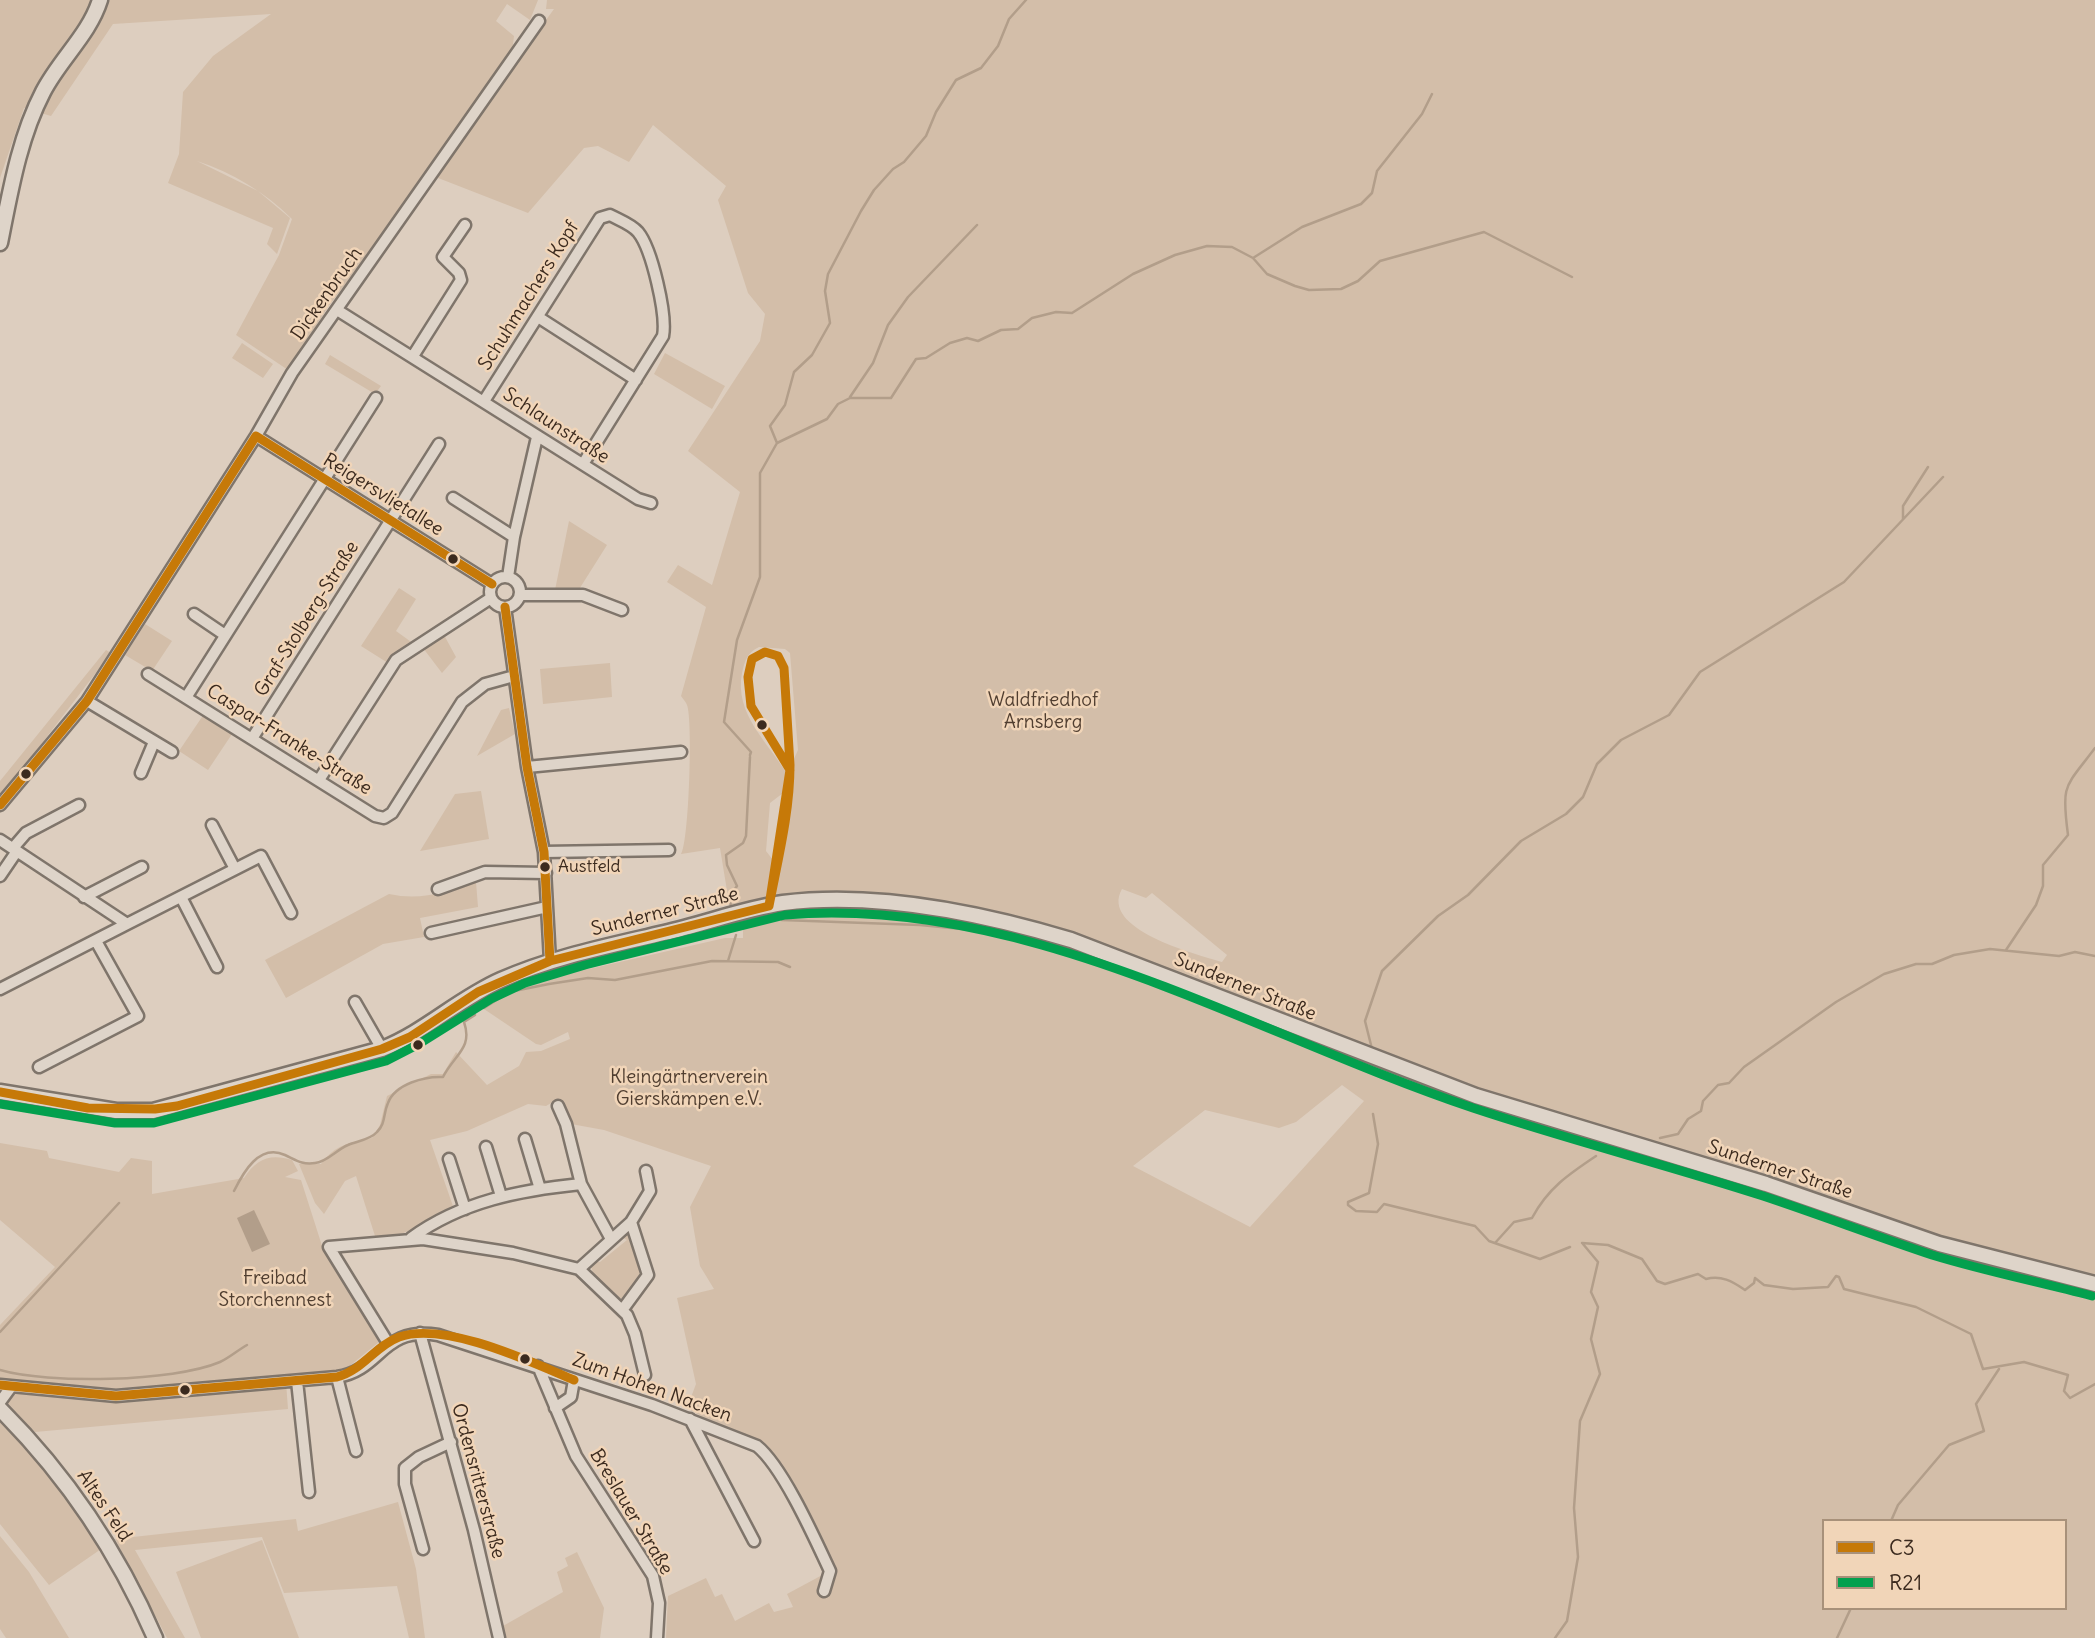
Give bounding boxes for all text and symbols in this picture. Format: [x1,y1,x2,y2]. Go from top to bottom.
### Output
street label: Schuhmachers Kopf [474,217,584,375]
street label: Dickenbruch [287,243,367,345]
street label: Schlaunstraße [498,383,614,469]
street label: Reigersvlietallee [319,449,447,541]
street label: Graf-Stolberg-Straße [250,537,364,701]
unlabelled marker [446,552,460,566]
street label: Caspar-Franke-Straße [202,680,376,800]
park label: Waldfriedhof Arnsberg [988,690,1098,734]
unlabelled marker [755,718,769,732]
unlabelled marker [19,767,33,781]
place label: Austfeld [558,857,620,877]
marker: Austfeld [538,860,552,874]
street label: Sunderner Straße [589,883,741,941]
street label: Sunderner Straße [1171,948,1319,1026]
unlabelled marker [411,1038,425,1052]
park label: Kleingärtnerverein Gierskämpen e.V. [610,1067,768,1111]
street label: Sunderner Straße [1705,1136,1855,1204]
park label: Freibad Storchennest [218,1268,332,1312]
street label: Zum Hohen Nacken [569,1349,735,1427]
unlabelled marker [518,1352,532,1366]
unlabelled marker [178,1383,192,1397]
street label: Ordensritterstraße [446,1401,510,1561]
street label: Breslauer Straße [584,1445,678,1579]
street label: Altes Feld [72,1466,136,1546]
legend [1822,1519,2067,1610]
text: C3 [1889,1534,1915,1561]
text: R21 [1889,1569,1922,1596]

